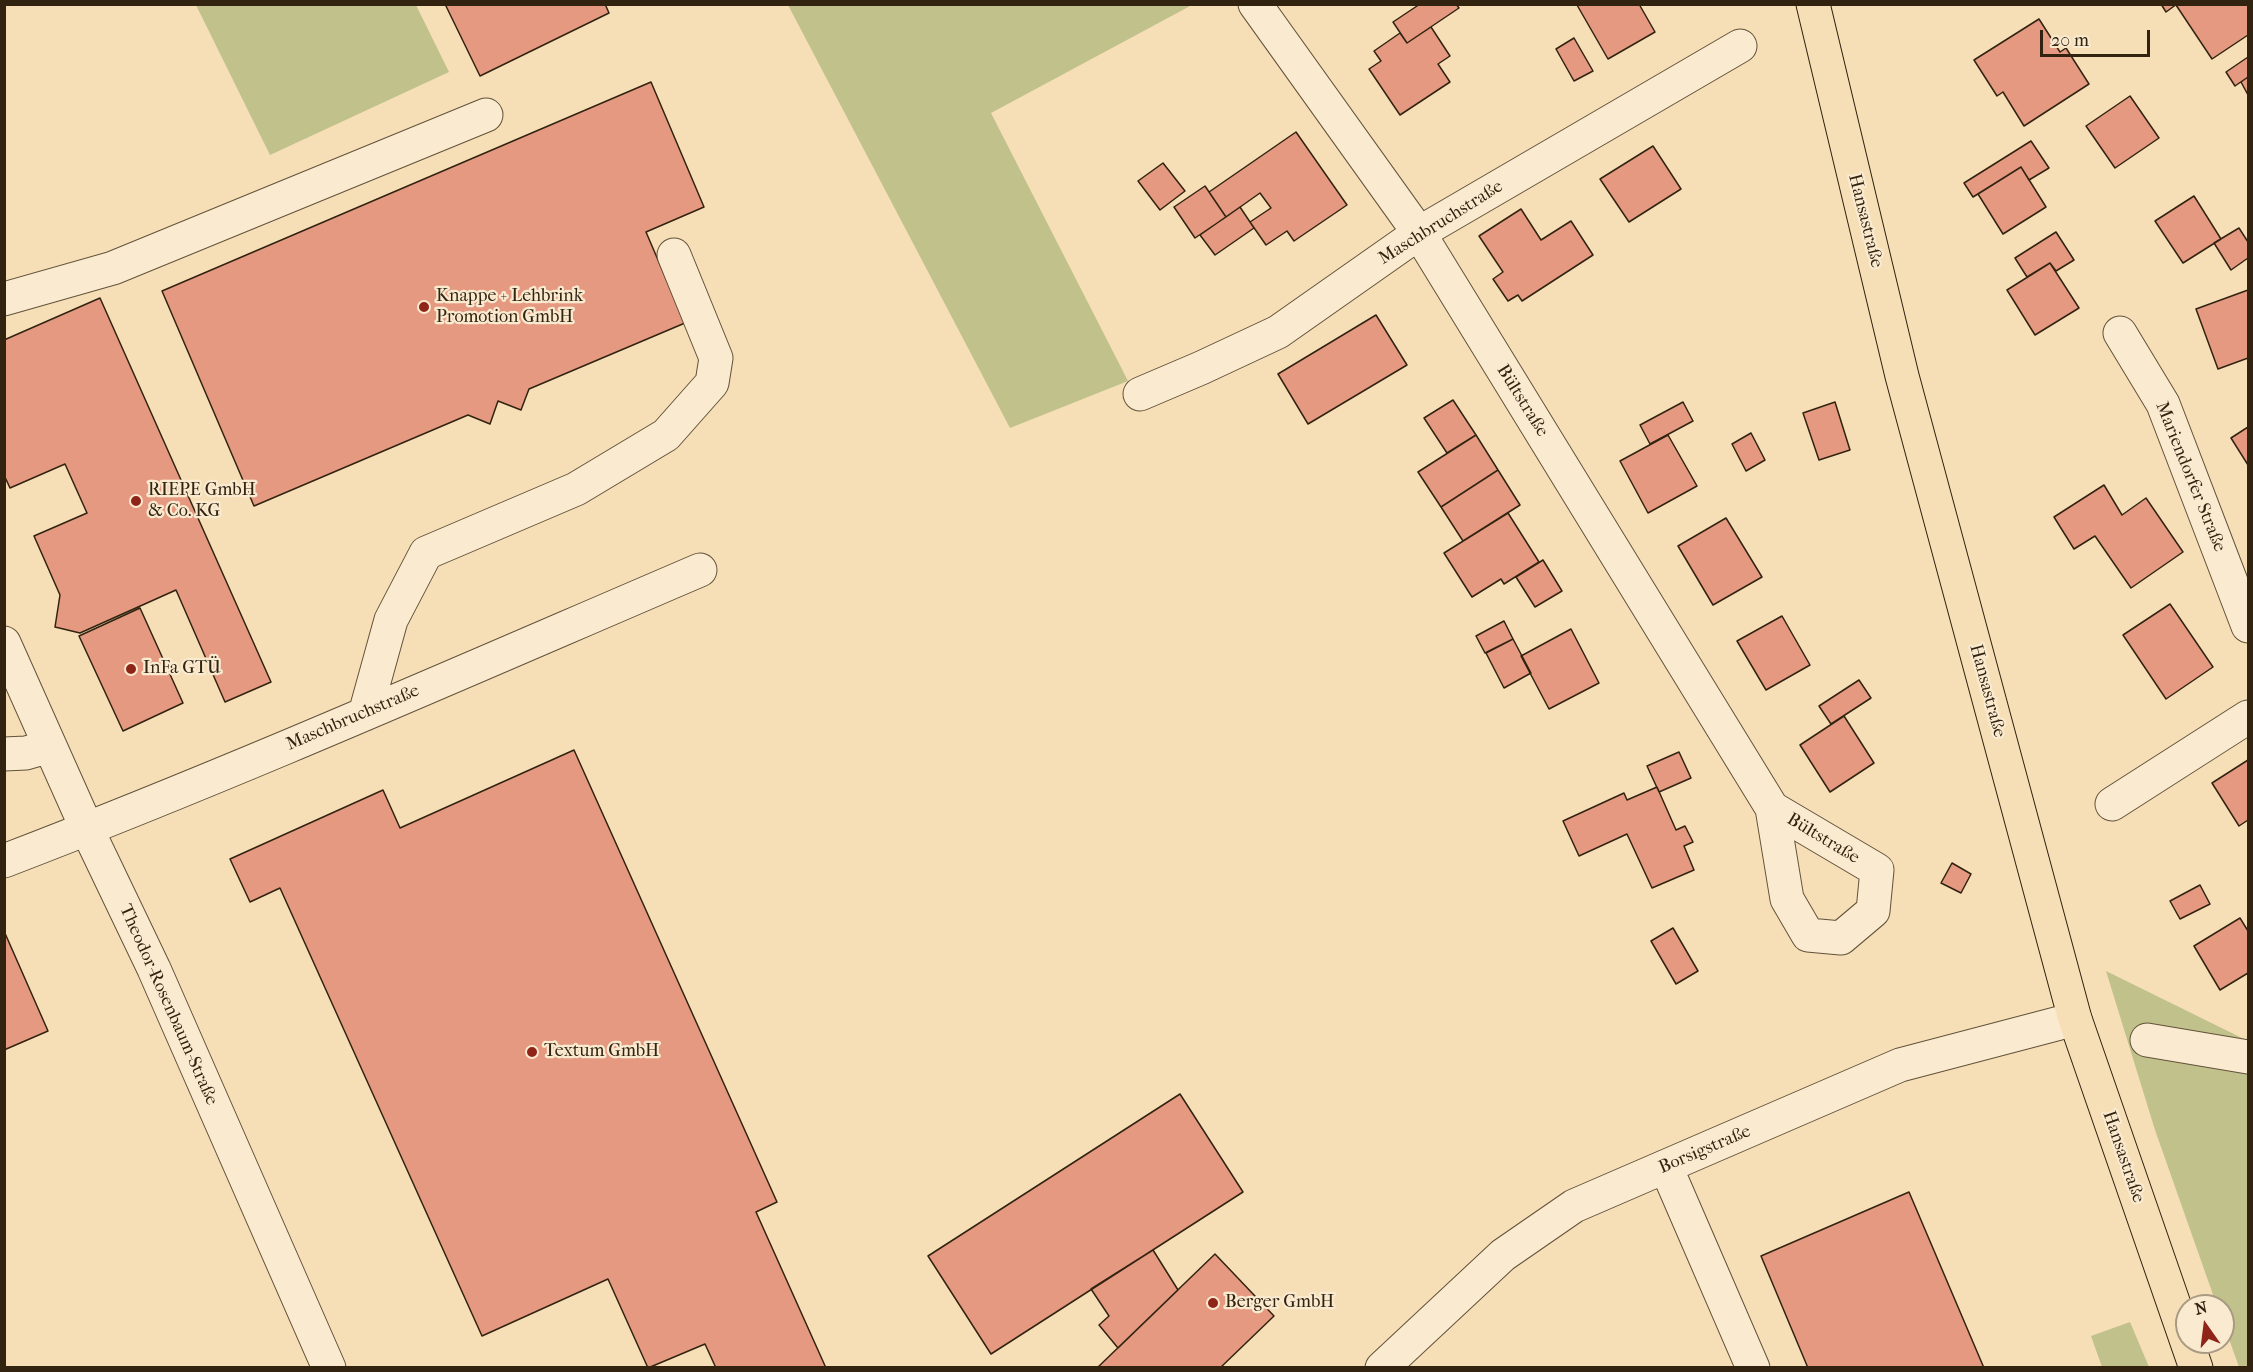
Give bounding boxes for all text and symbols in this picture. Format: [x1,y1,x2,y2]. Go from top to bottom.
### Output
scale bar [2043,18,2152,56]
text: 20 m [2051,30,2089,51]
street label: Hansastraße [1843,172,1887,270]
street label: Maschbruchstraße [1375,176,1507,270]
place label: Knappe + Lehbrink Promotion GmbH [436,286,583,328]
marker: Knappe + Lehbrink Promotion GmbH [417,300,431,314]
street label: Bültstraße [1491,361,1553,441]
street label: Mariendorfer Straße [2150,399,2230,555]
place label: RIEPE GmbH & Co. KG [148,480,256,522]
marker: RIEPE GmbH & Co. KG [129,494,143,508]
street label: Hansastraße [1964,642,2010,740]
place label: InFa GTÜ [143,658,221,680]
marker: InFa GTÜ [124,662,138,676]
street label: Maschbruchstraße [283,680,423,756]
street label: Bültstraße [1783,809,1863,869]
street label: Theodor-Rosenbaum-Straße [114,901,222,1109]
place label: Textum GmbH [544,1041,659,1063]
marker: Textum GmbH [525,1045,539,1059]
street label: Hansastraße [2097,1108,2149,1206]
street label: Borsigstraße [1656,1121,1754,1179]
place label: Berger GmbH [1225,1292,1334,1314]
north arrow [2175,1294,2235,1354]
marker: Berger GmbH [1206,1296,1220,1310]
text: N [2193,1297,2209,1319]

